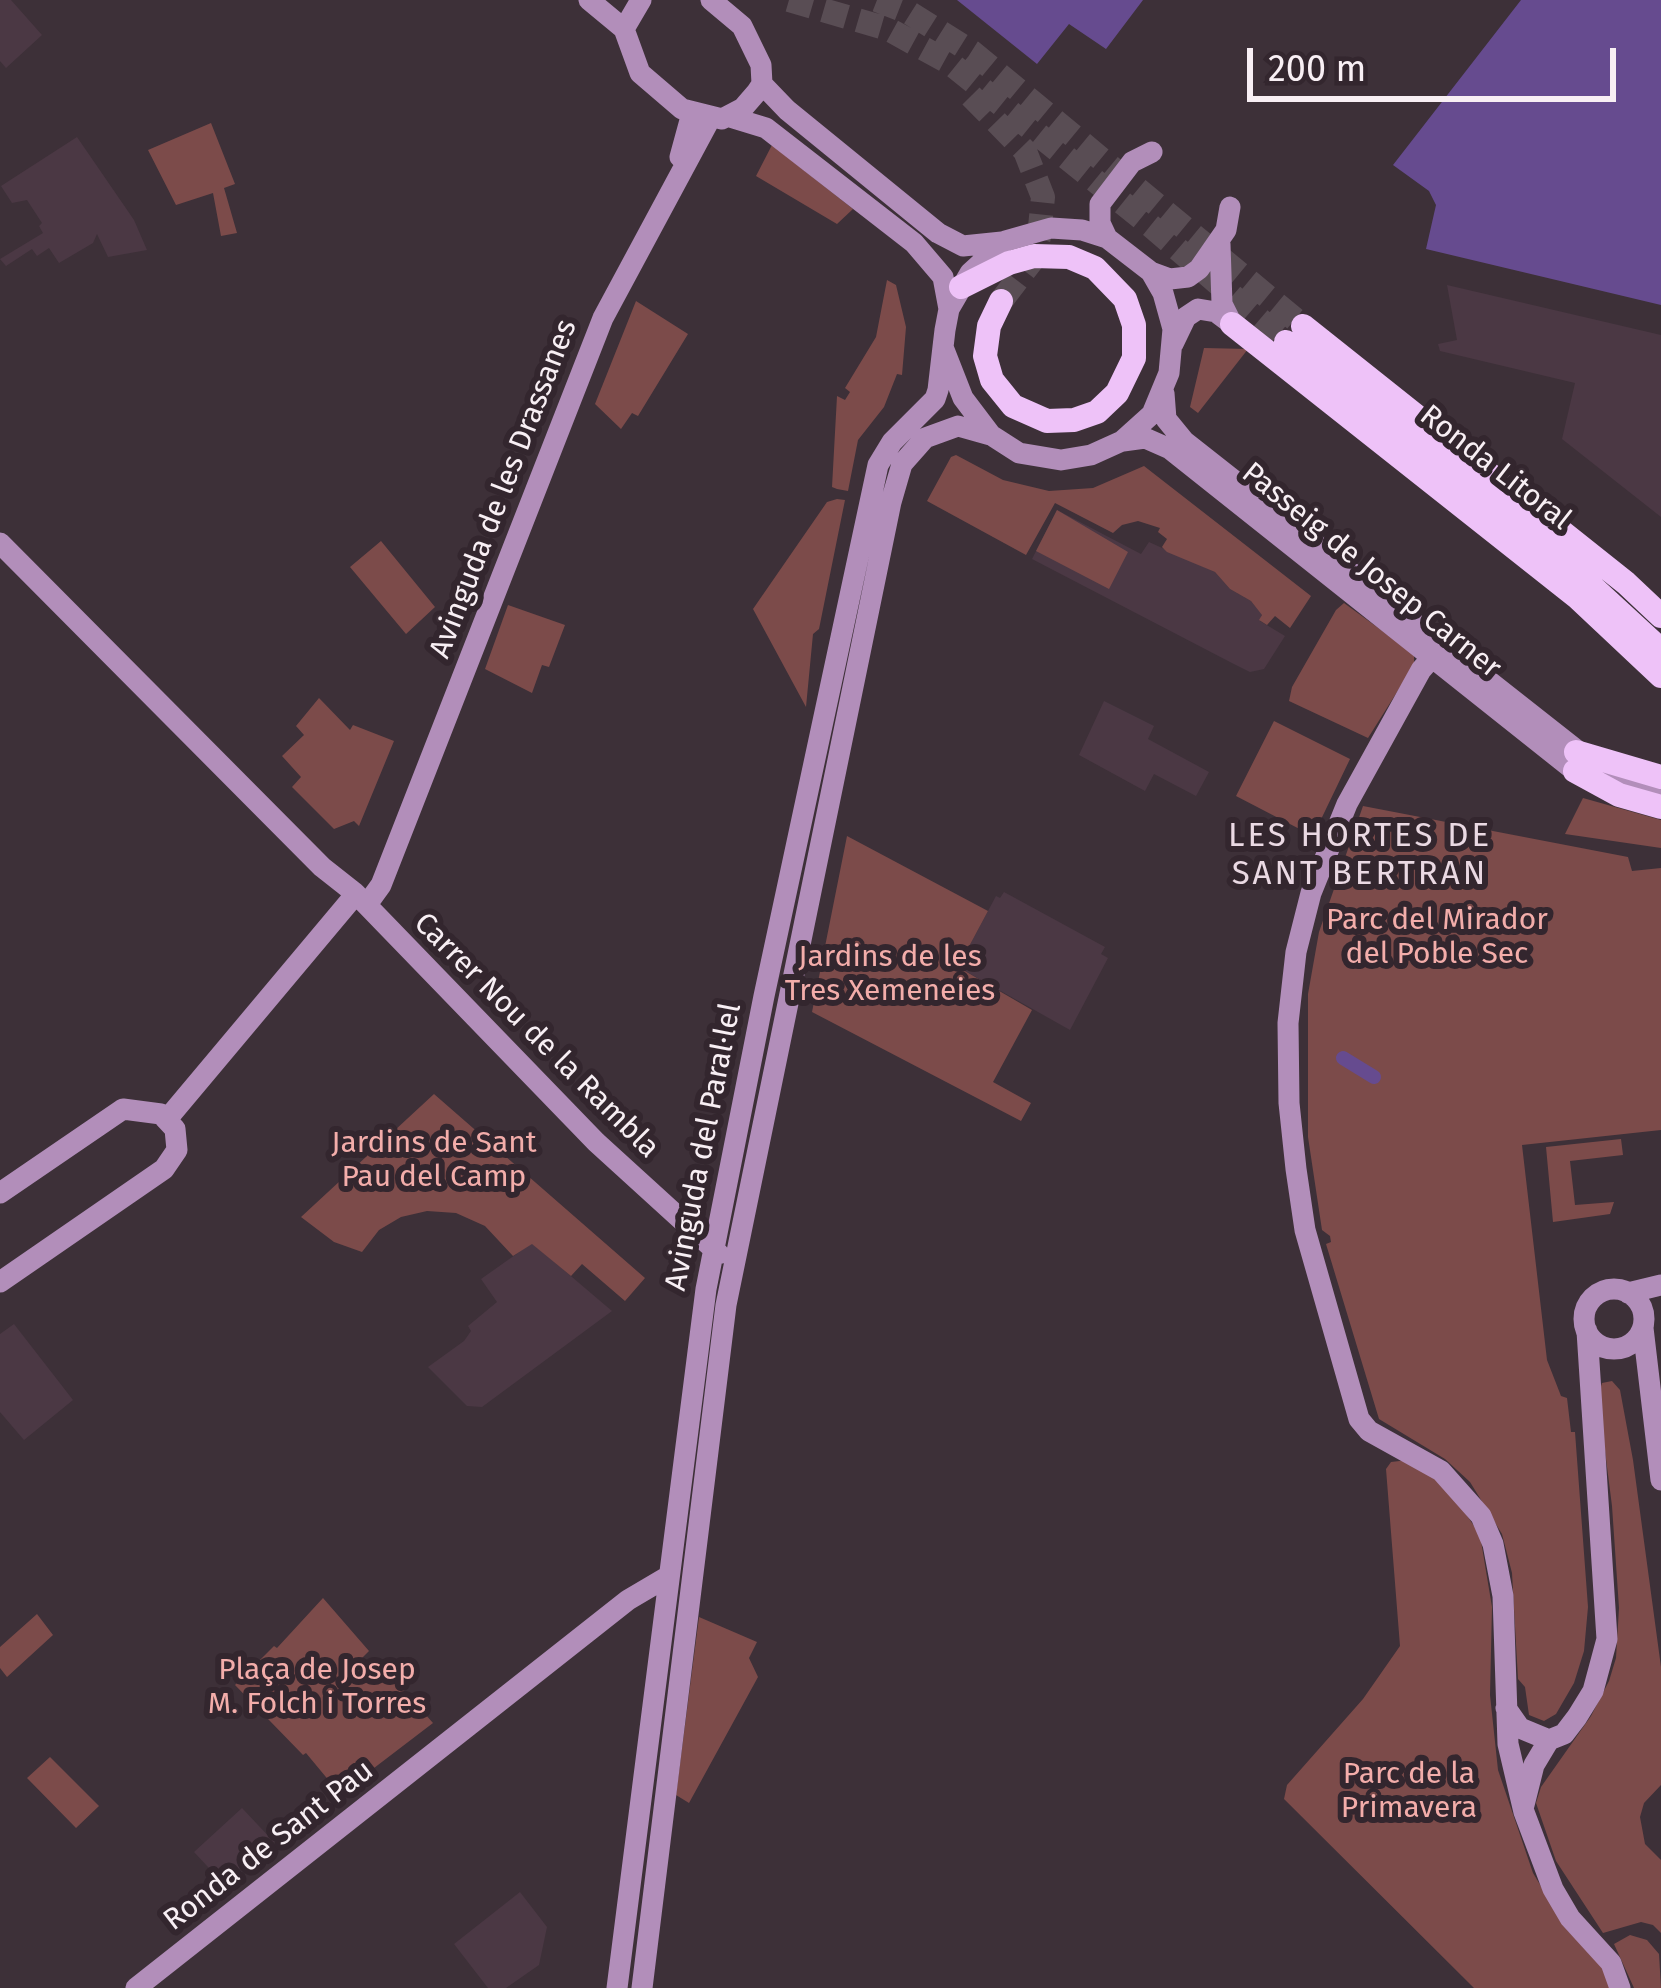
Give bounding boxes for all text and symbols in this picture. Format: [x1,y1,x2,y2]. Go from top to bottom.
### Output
scale bar [1253,24,1622,98]
text: 200 m [1268,47,1366,91]
street label: Avinguda de les Drassanes [423,315,585,663]
street label: Ronda Litoral [1412,398,1578,538]
street label: Passeig de Josep Carner [1234,455,1508,687]
district label: LES HORTES DE SANT BERTRAN [1228,817,1492,895]
park label: Parc del Mirador del Poble Sec [1326,903,1548,974]
street label: Carrer Nou de la Rambla [406,906,666,1166]
park label: Jardins de les Tres Xemeneies [785,940,995,1010]
street label: Avinguda del Paral·lel [658,1000,750,1294]
park label: Jardins de Sant Pau del Camp [331,1126,537,1196]
park label: Plaça de Josep M. Folch i Torres [208,1653,426,1724]
street label: Ronda de Sant Pau [157,1753,381,1939]
park label: Parc de la Primavera [1341,1757,1477,1828]

